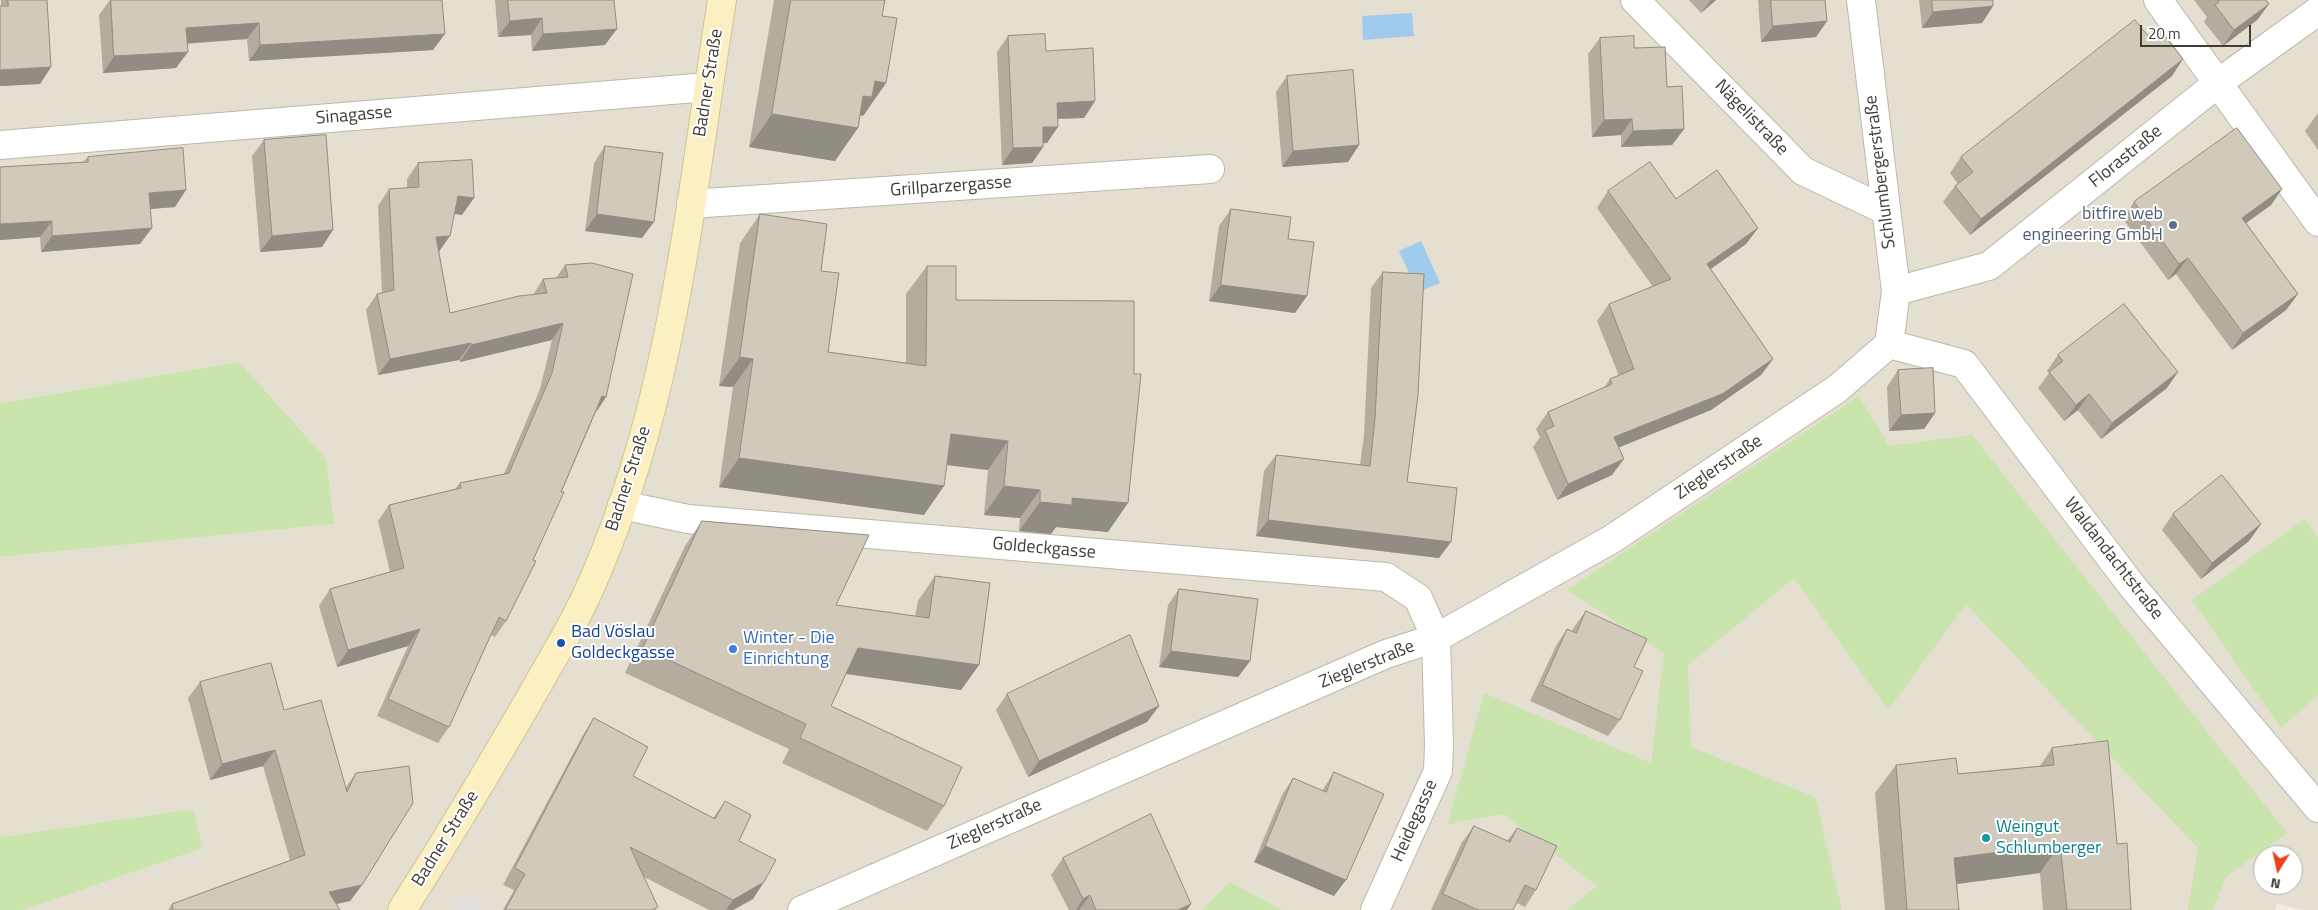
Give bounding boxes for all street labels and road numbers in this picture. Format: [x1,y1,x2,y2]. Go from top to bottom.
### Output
street label: Badner Straße [690,27,728,139]
street label: Nägelistraße [1710,76,1792,160]
street label: Schlumbergerstraße [1861,94,1901,250]
street label: Sinagasse [315,102,393,130]
street label: Florastraße [2085,121,2167,193]
street label: Grillparzergasse [890,172,1012,202]
street label: Badner Straße [602,424,656,534]
street label: Zieglerstraße [1671,431,1767,505]
street label: Waldandachtstraße [2059,494,2167,624]
street label: Goldeckgasse [991,534,1097,564]
street label: Zieglerstraße [1316,636,1418,694]
street label: Heidegasse [1387,777,1443,865]
street label: Badner Straße [408,787,484,891]
street label: Zieglerstraße [945,795,1045,855]

